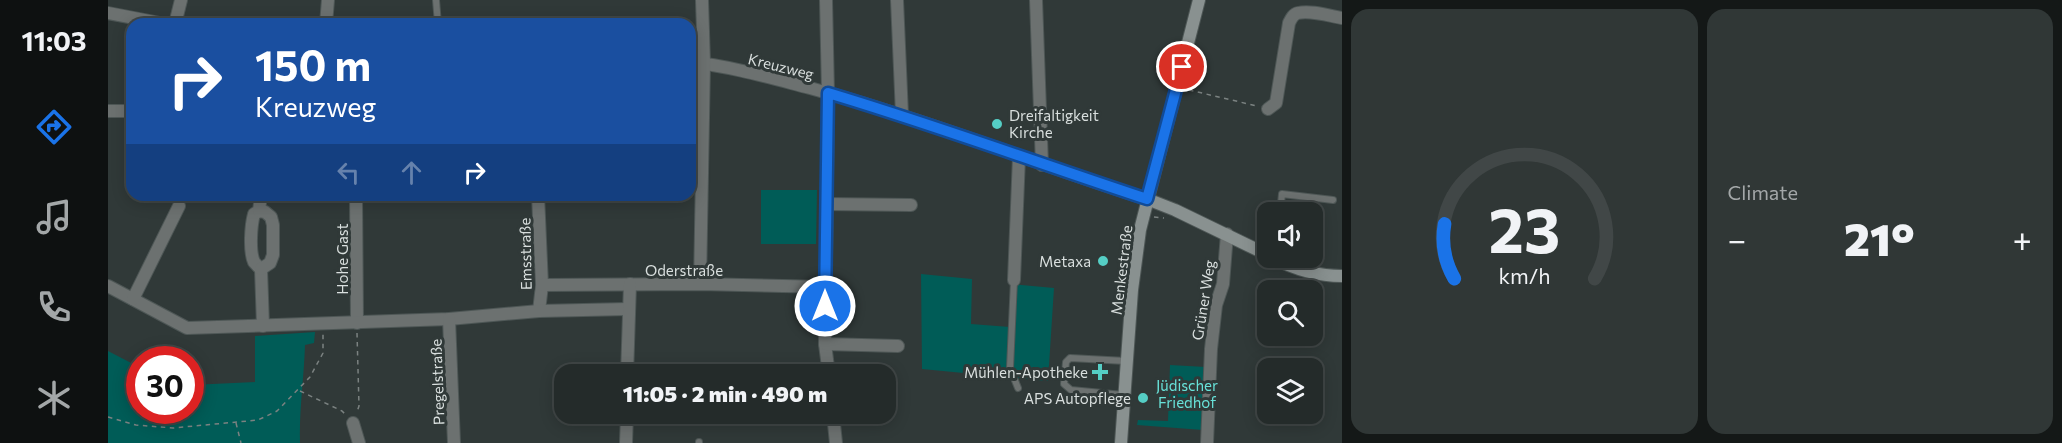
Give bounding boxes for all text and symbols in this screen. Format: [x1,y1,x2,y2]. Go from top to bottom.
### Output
text: 11:03 [21,24,87,57]
text: 150 m [255,38,371,90]
pin [1156,41,1207,92]
icon: right [156,42,234,120]
street label: Kreuzweg [746,49,816,83]
icon: arrive [1165,50,1198,83]
text: Kreuzweg [255,90,376,123]
icon: directions [33,106,75,148]
place label: Dreifaltigkeit Kirche [1009,106,1099,141]
marker: Dreifaltigkeit Kirche [990,117,1004,131]
icon: left [332,156,365,189]
icon: ahead [395,156,428,189]
icon: right [458,156,491,189]
text: Climate [1728,180,1798,204]
text: 23 [1488,190,1560,266]
icon: music [33,196,75,238]
map controls [1257,202,1323,424]
button: sound [1257,202,1323,268]
text: 21° [1844,210,1915,265]
street label: Emsstraße [515,218,535,290]
text: − [1728,218,1746,259]
text: + [2013,218,2032,259]
street label: Hohe Gast [333,223,351,295]
street label: Menkestraße [1107,224,1135,316]
place label: Metaxa [1039,252,1091,270]
marker: Metaxa [1096,254,1110,268]
street label: Grüner Weg [1188,259,1218,341]
street label: Oderstraße [645,261,723,279]
text: km/h [1498,262,1550,288]
position arrow [793,274,857,338]
button: search [1257,280,1323,346]
icon: phone [33,286,75,328]
street label: Pregelstraße [426,338,448,425]
speed limit sign: 30 [126,346,204,424]
button: layers [1257,358,1323,424]
place label: Mühlen-Apotheke [964,363,1088,381]
marker: Mühlen-Apotheke [1093,365,1107,379]
park label: Jüdischer Friedhof [1156,376,1218,411]
icon: climate [33,377,75,419]
text: 11:05 · 2 min · 490 m [623,380,827,407]
place label: APS Autopflege [1024,389,1131,407]
marker: APS Autopflege [1136,391,1150,405]

